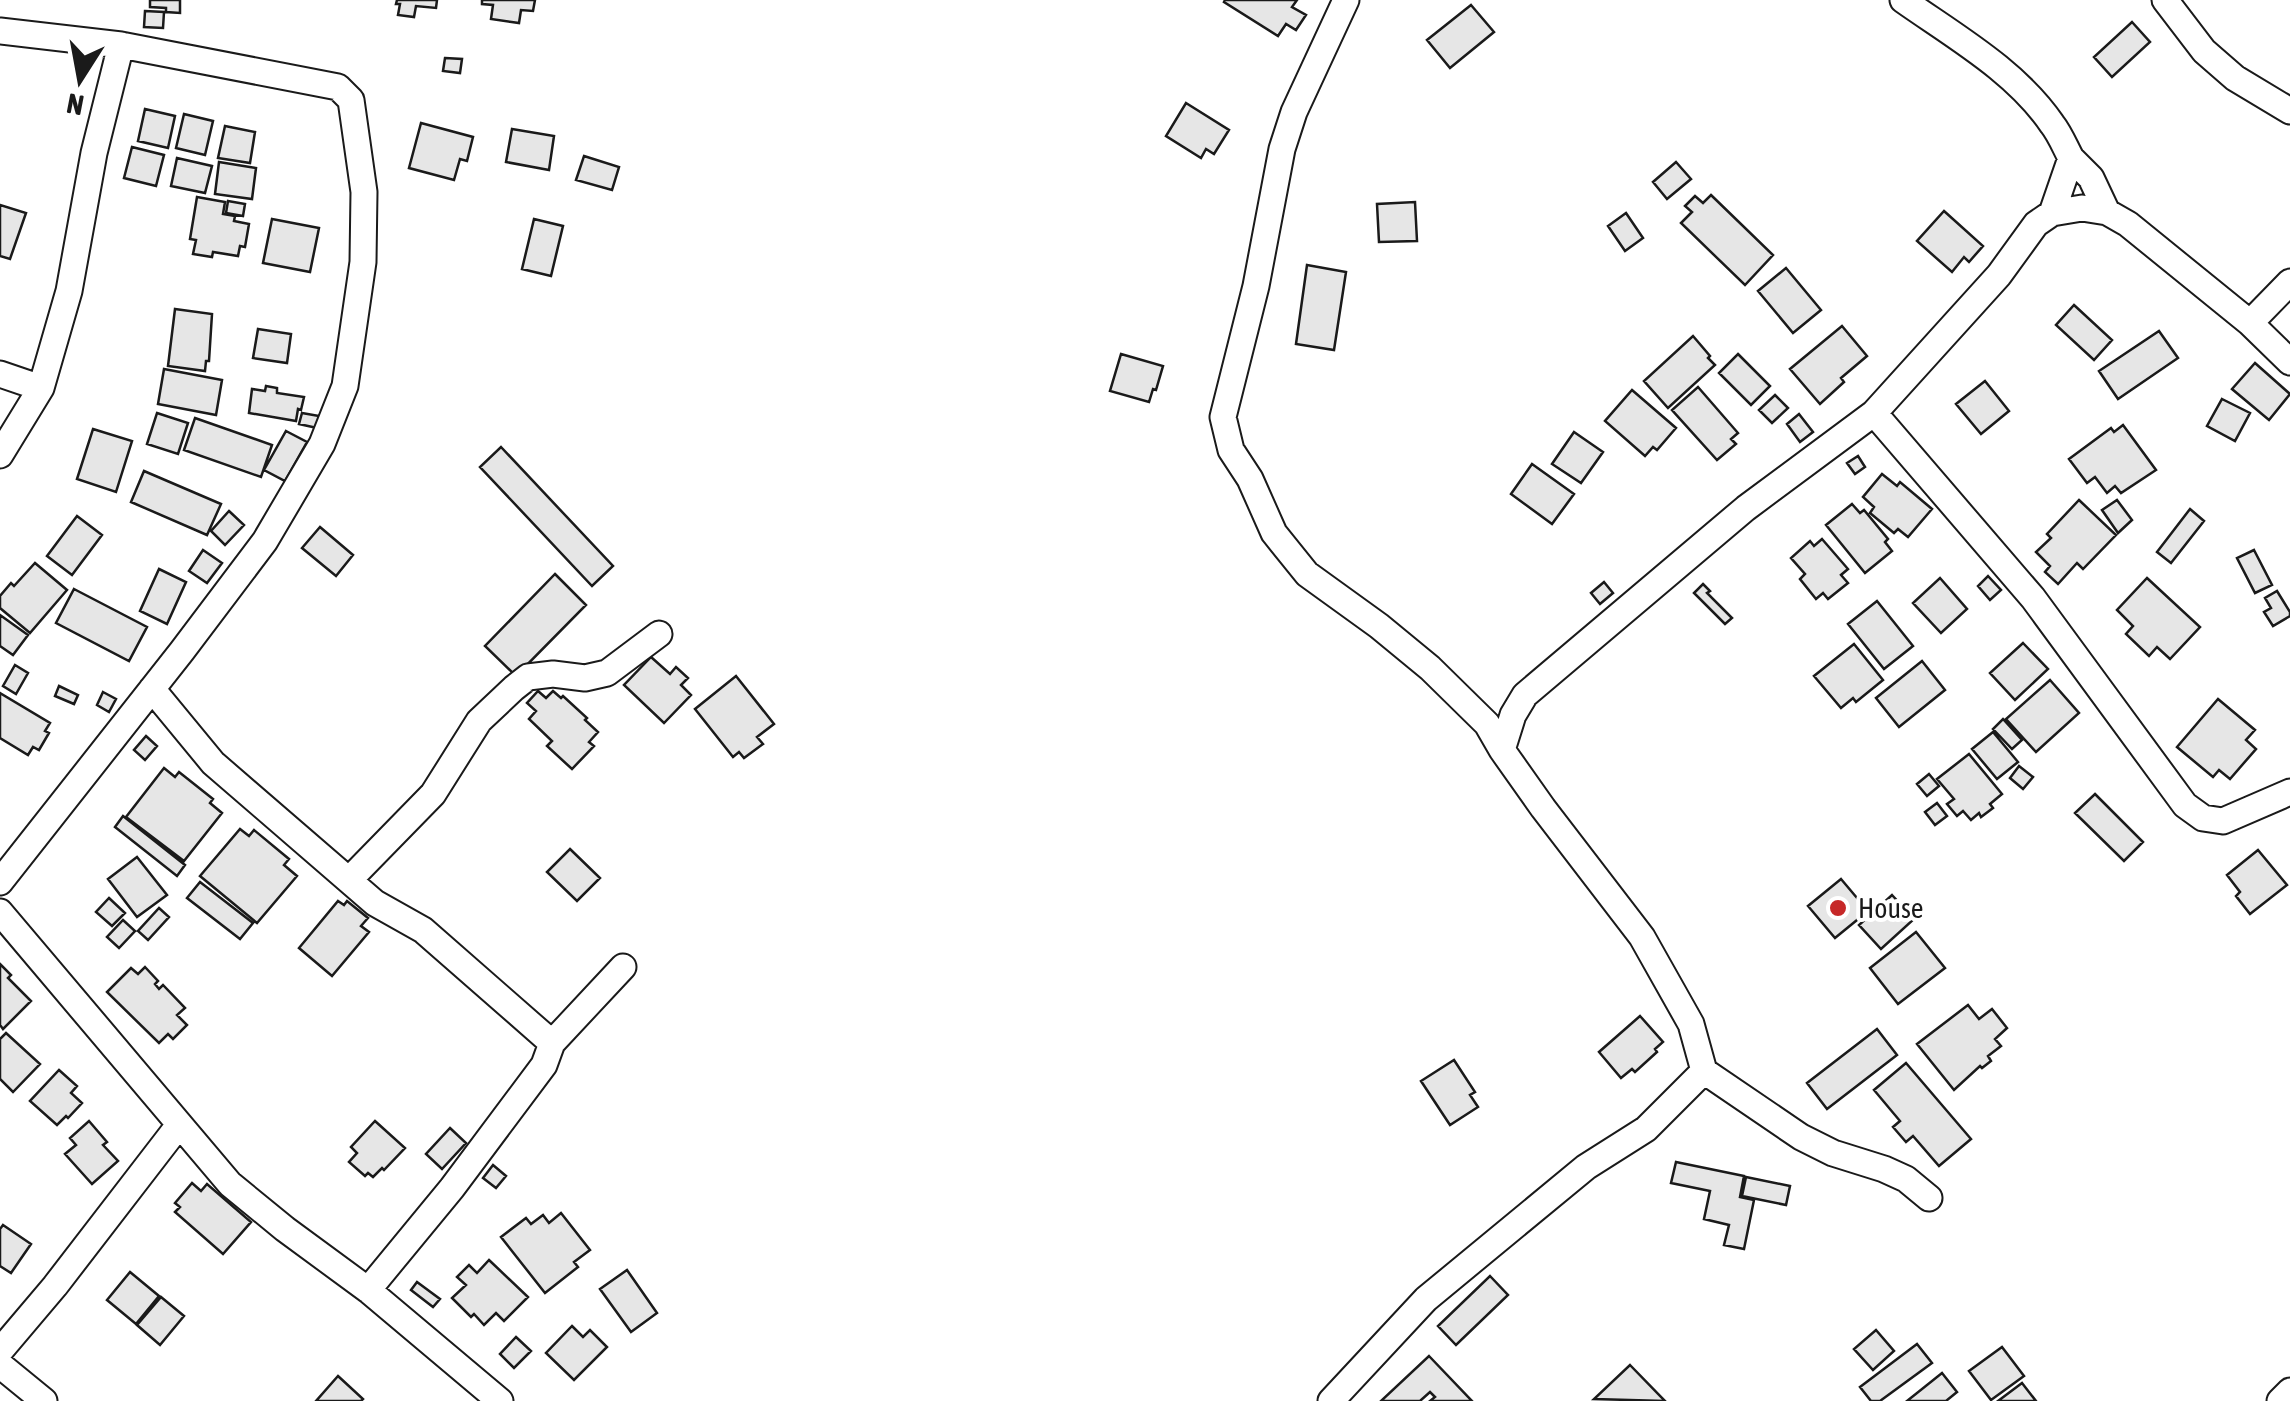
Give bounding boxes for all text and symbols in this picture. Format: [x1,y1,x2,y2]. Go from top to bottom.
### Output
north arrow [30,30,130,130]
text: N [64,87,86,122]
place label: House [1858,892,1924,924]
marker: House [1827,897,1849,919]

